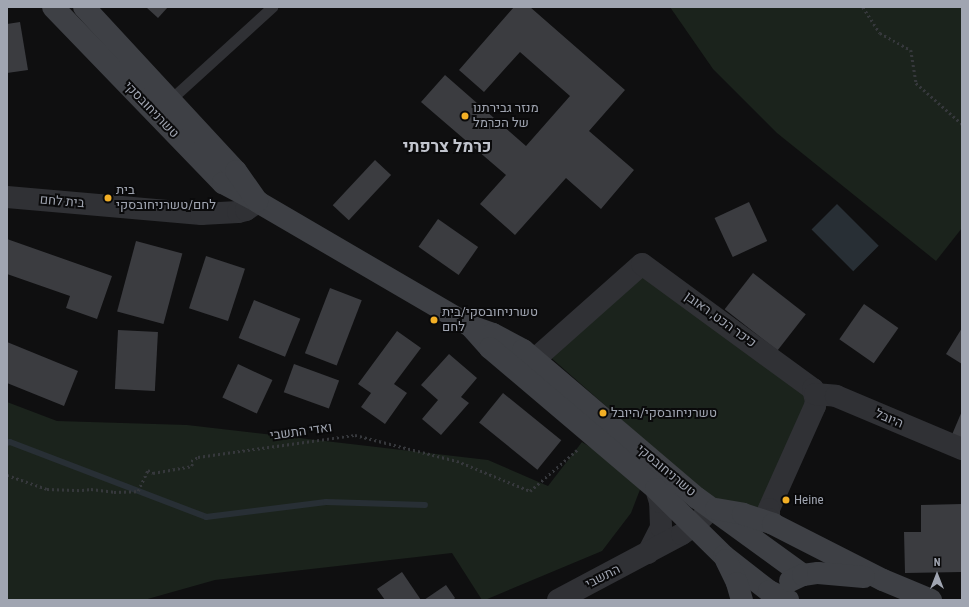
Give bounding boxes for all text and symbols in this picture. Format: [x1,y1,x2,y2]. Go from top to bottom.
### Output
street label: טשרניחובסקי [120,79,182,141]
place label: מנזר גבירתנו של הכרמל [473,101,539,132]
marker: מנזר גבירתנו של הכרמל [460,111,470,121]
district label: כרמל צרפתי [403,137,491,157]
place label: בית לחם/טשרניחובסקי [116,183,216,214]
street label: בית לחם [39,192,85,212]
marker: בית לחם/טשרניחובסקי [103,193,113,203]
street label: כיכר הכט, ראובן [681,289,759,351]
place label: טשרניחובסקי/בית לחם [442,305,538,336]
marker: טשרניחובסקי/בית לחם [429,315,439,325]
place label: טשרניחובסקי/היובל [611,405,717,421]
street label: היובל [873,406,905,432]
marker: טשרניחובסקי/היובל [598,408,608,418]
street label: ואדי התשבי [269,420,333,444]
street label: טשרניחובסקי [633,442,699,500]
place label: Heine [794,492,824,508]
marker: Heine [781,495,791,505]
north arrow [917,555,957,595]
text: N [934,556,940,569]
street label: התשבי [583,562,623,592]

